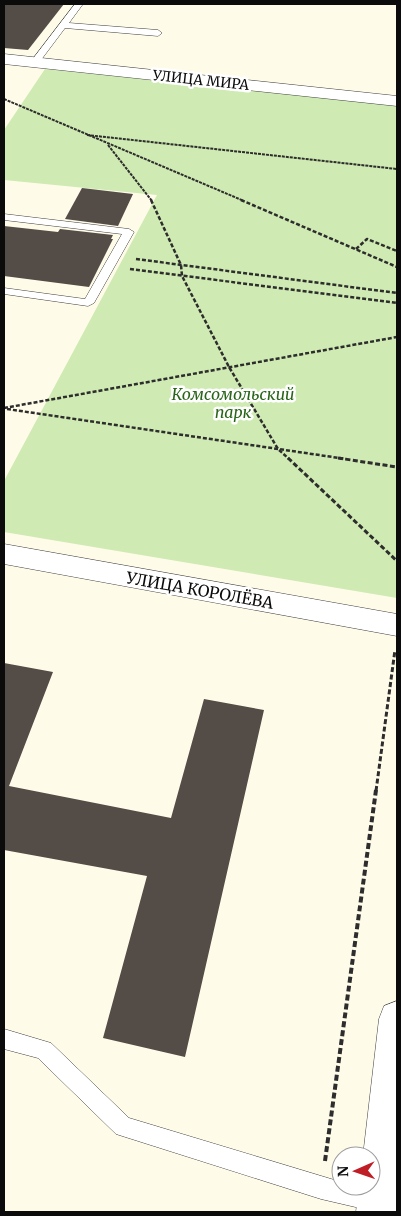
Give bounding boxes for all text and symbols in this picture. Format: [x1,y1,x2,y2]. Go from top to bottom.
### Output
street label: УЛИЦА МИРА [151,66,250,94]
park label: Комсомольский парк [172,384,294,422]
street label: УЛИЦА КОРОЛЁВА [124,567,276,613]
north arrow [331,1146,381,1196]
text: N [334,1166,352,1177]

